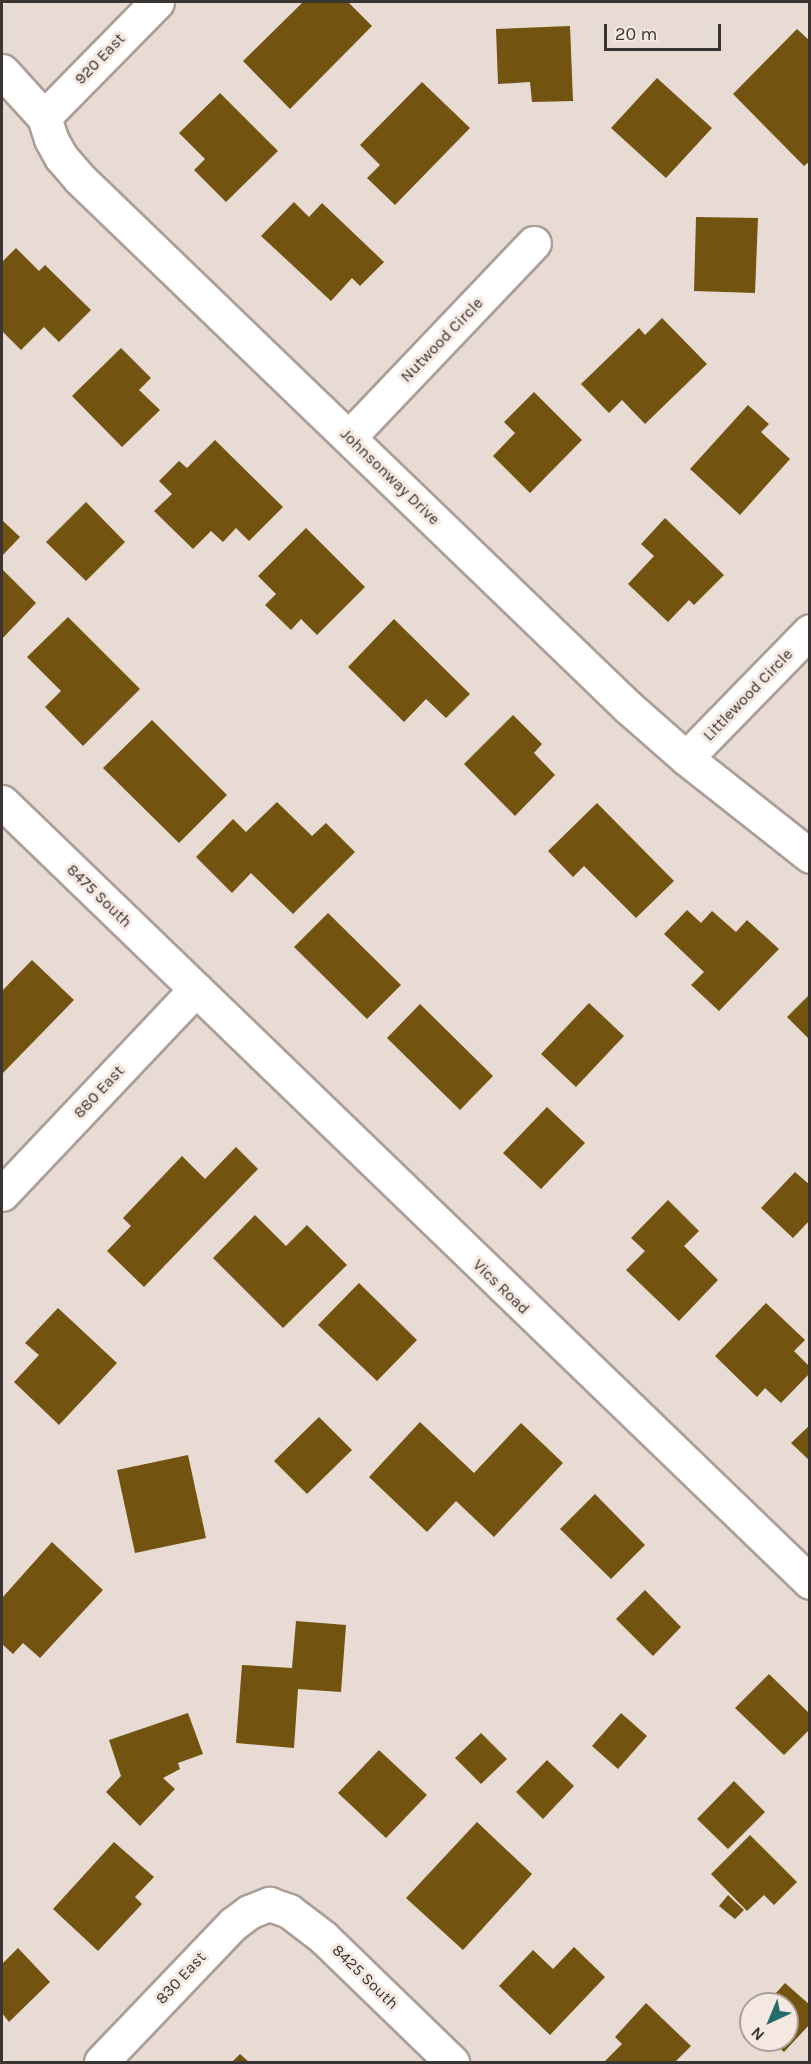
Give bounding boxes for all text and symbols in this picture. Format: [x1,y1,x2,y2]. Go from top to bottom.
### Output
scale bar [607,12,724,50]
text: 20 m [615,23,657,45]
street label: 920 East [71,29,129,89]
street label: Nutwood Circle [397,294,487,386]
street label: Johnsonway Drive [336,425,444,529]
street label: Littlewood Circle [699,645,797,745]
street label: 8475 South [63,860,135,932]
street label: 880 East [70,1062,128,1122]
street label: Vics Road [469,1255,533,1319]
street label: 8425 South [328,1941,402,2013]
street label: 830 East [152,1948,210,2008]
north arrow [739,1992,799,2052]
text: N [747,2023,768,2045]

